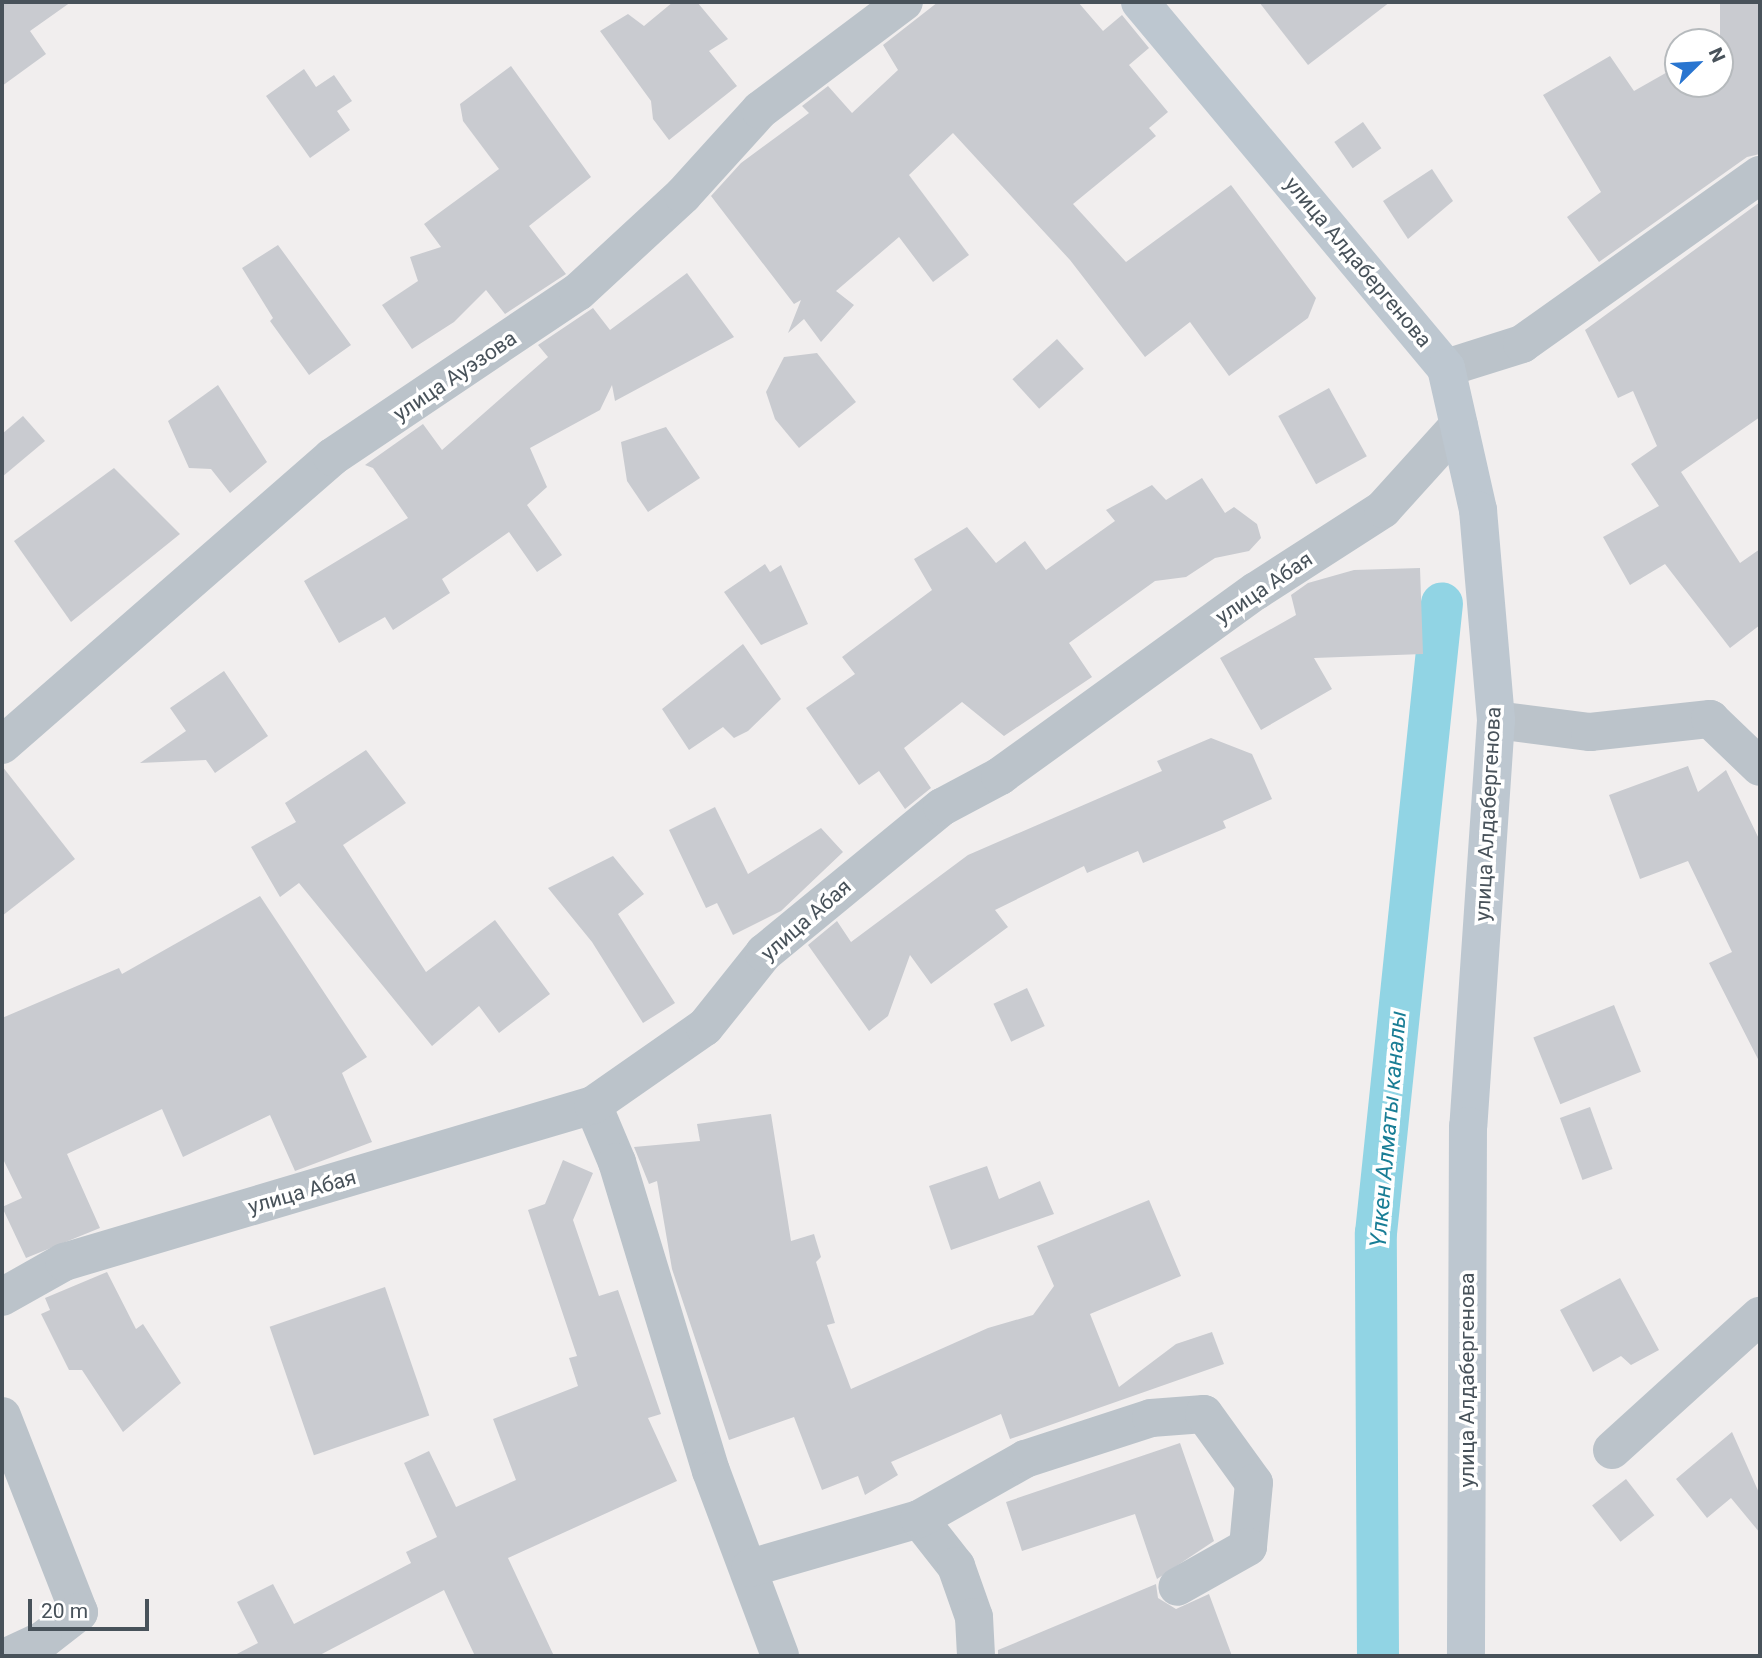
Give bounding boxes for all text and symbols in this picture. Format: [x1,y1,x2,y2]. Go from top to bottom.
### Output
north arrow [1664,28,1734,98]
text: N [1704,44,1730,66]
street label: улица Алдабергенова [1279,172,1437,352]
street label: улица Ауэзова [389,325,521,427]
street label: улица Абая [1211,546,1317,630]
street label: улица Алдабергенова [1470,706,1506,922]
street label: улица Абая [756,874,856,966]
water label: Үлкен Алматы каналы [1365,1009,1413,1249]
street label: улица Абая [245,1165,359,1219]
street label: улица Алдабергенова [1454,1273,1480,1487]
scale bar [32,1584,152,1628]
text: 20 m [41,1599,88,1623]

